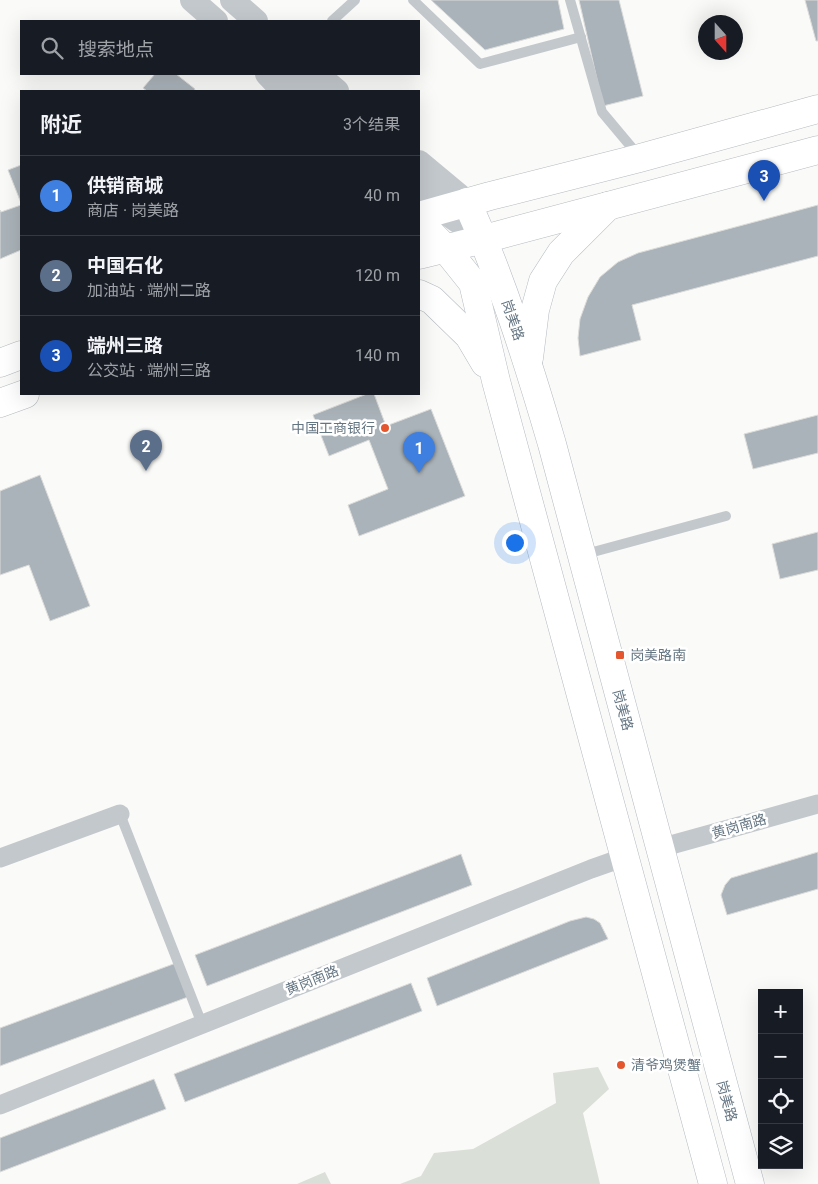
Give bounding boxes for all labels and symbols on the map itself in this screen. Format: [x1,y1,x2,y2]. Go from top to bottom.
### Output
north arrow [698,15,743,60]
pin: 3 [748,160,780,201]
street label: 岗美路 [499,298,527,342]
place label: 中国工商银行 [291,420,375,436]
marker: 中国工商银行 [379,422,391,434]
pin: 2 [130,430,162,471]
pin: 1 [403,432,435,473]
your location [502,530,528,556]
place label: 岗美路南 [630,647,686,663]
marker: 岗美路南 [614,649,626,661]
street label: 岗美路 [610,688,636,732]
street label: 黄岗南路 [710,811,768,841]
street label: 黄岗南路 [283,962,341,998]
place label: 清爷鸡煲蟹 [631,1057,701,1073]
marker: 清爷鸡煲蟹 [615,1059,627,1071]
street label: 岗美路 [714,1079,740,1123]

